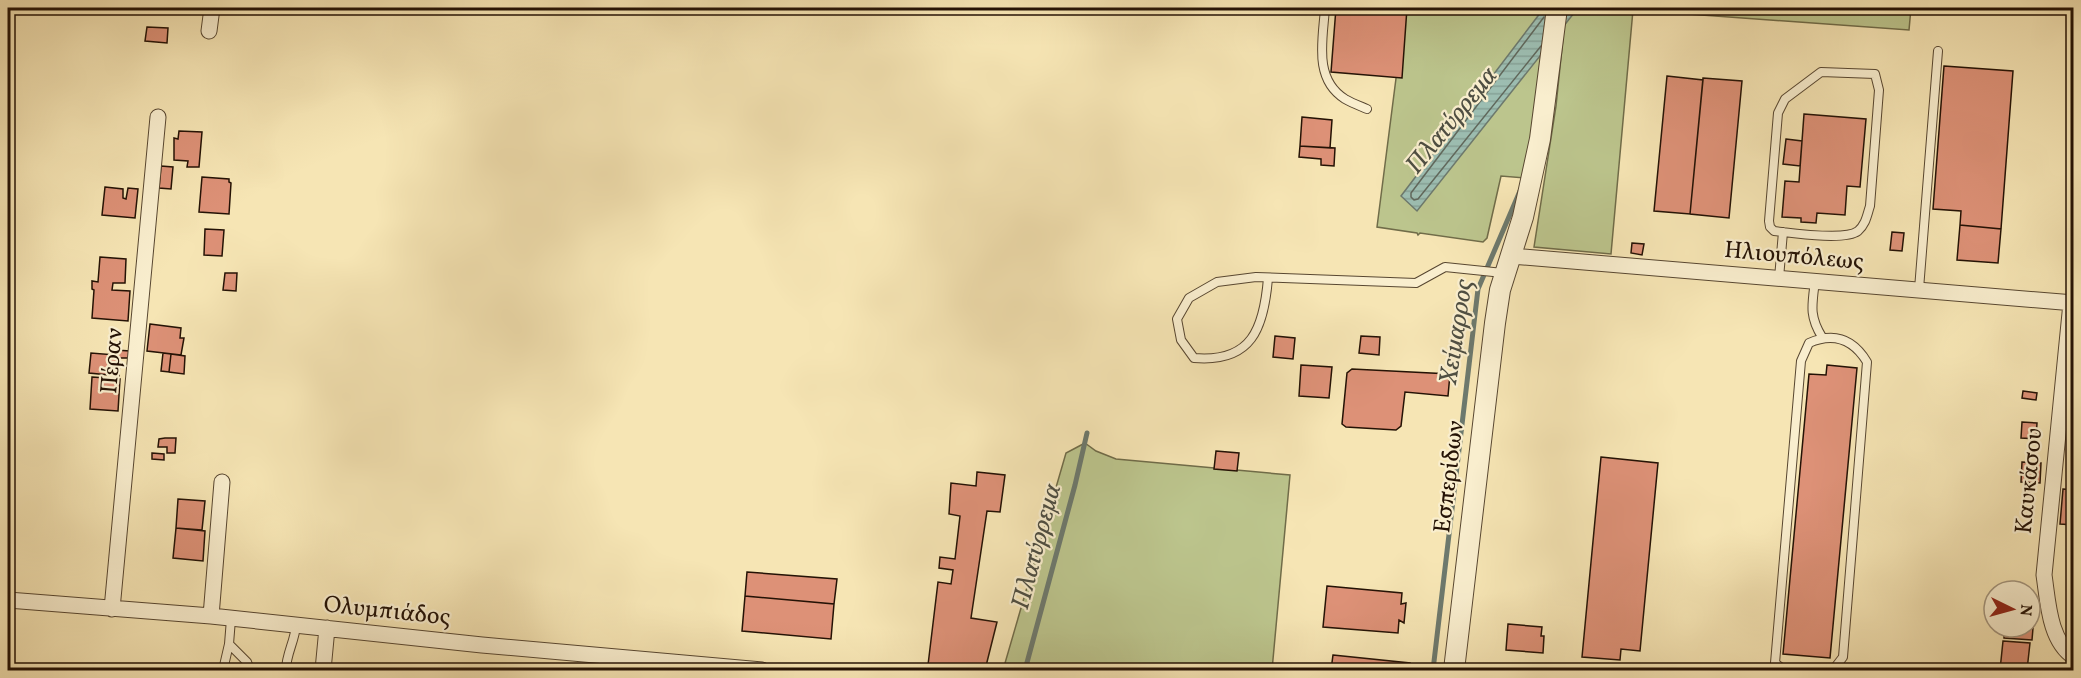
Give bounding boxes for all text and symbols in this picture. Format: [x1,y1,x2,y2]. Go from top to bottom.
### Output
water label: Πλατύρρεμα [1398,59,1507,182]
street label: Ηλιουπόλεως [1723,234,1865,280]
water label: Χείμαρρος [1431,276,1483,388]
street label: Πέραν [93,326,133,395]
street label: Εσπερίδων [1426,418,1474,535]
street label: Καυκάσου [2008,426,2052,536]
water label: Πλατύρρεμα [1003,480,1071,614]
north arrow [1982,579,2042,639]
street label: Ολυμπιάδος [322,588,452,636]
text: N [2013,603,2036,617]

